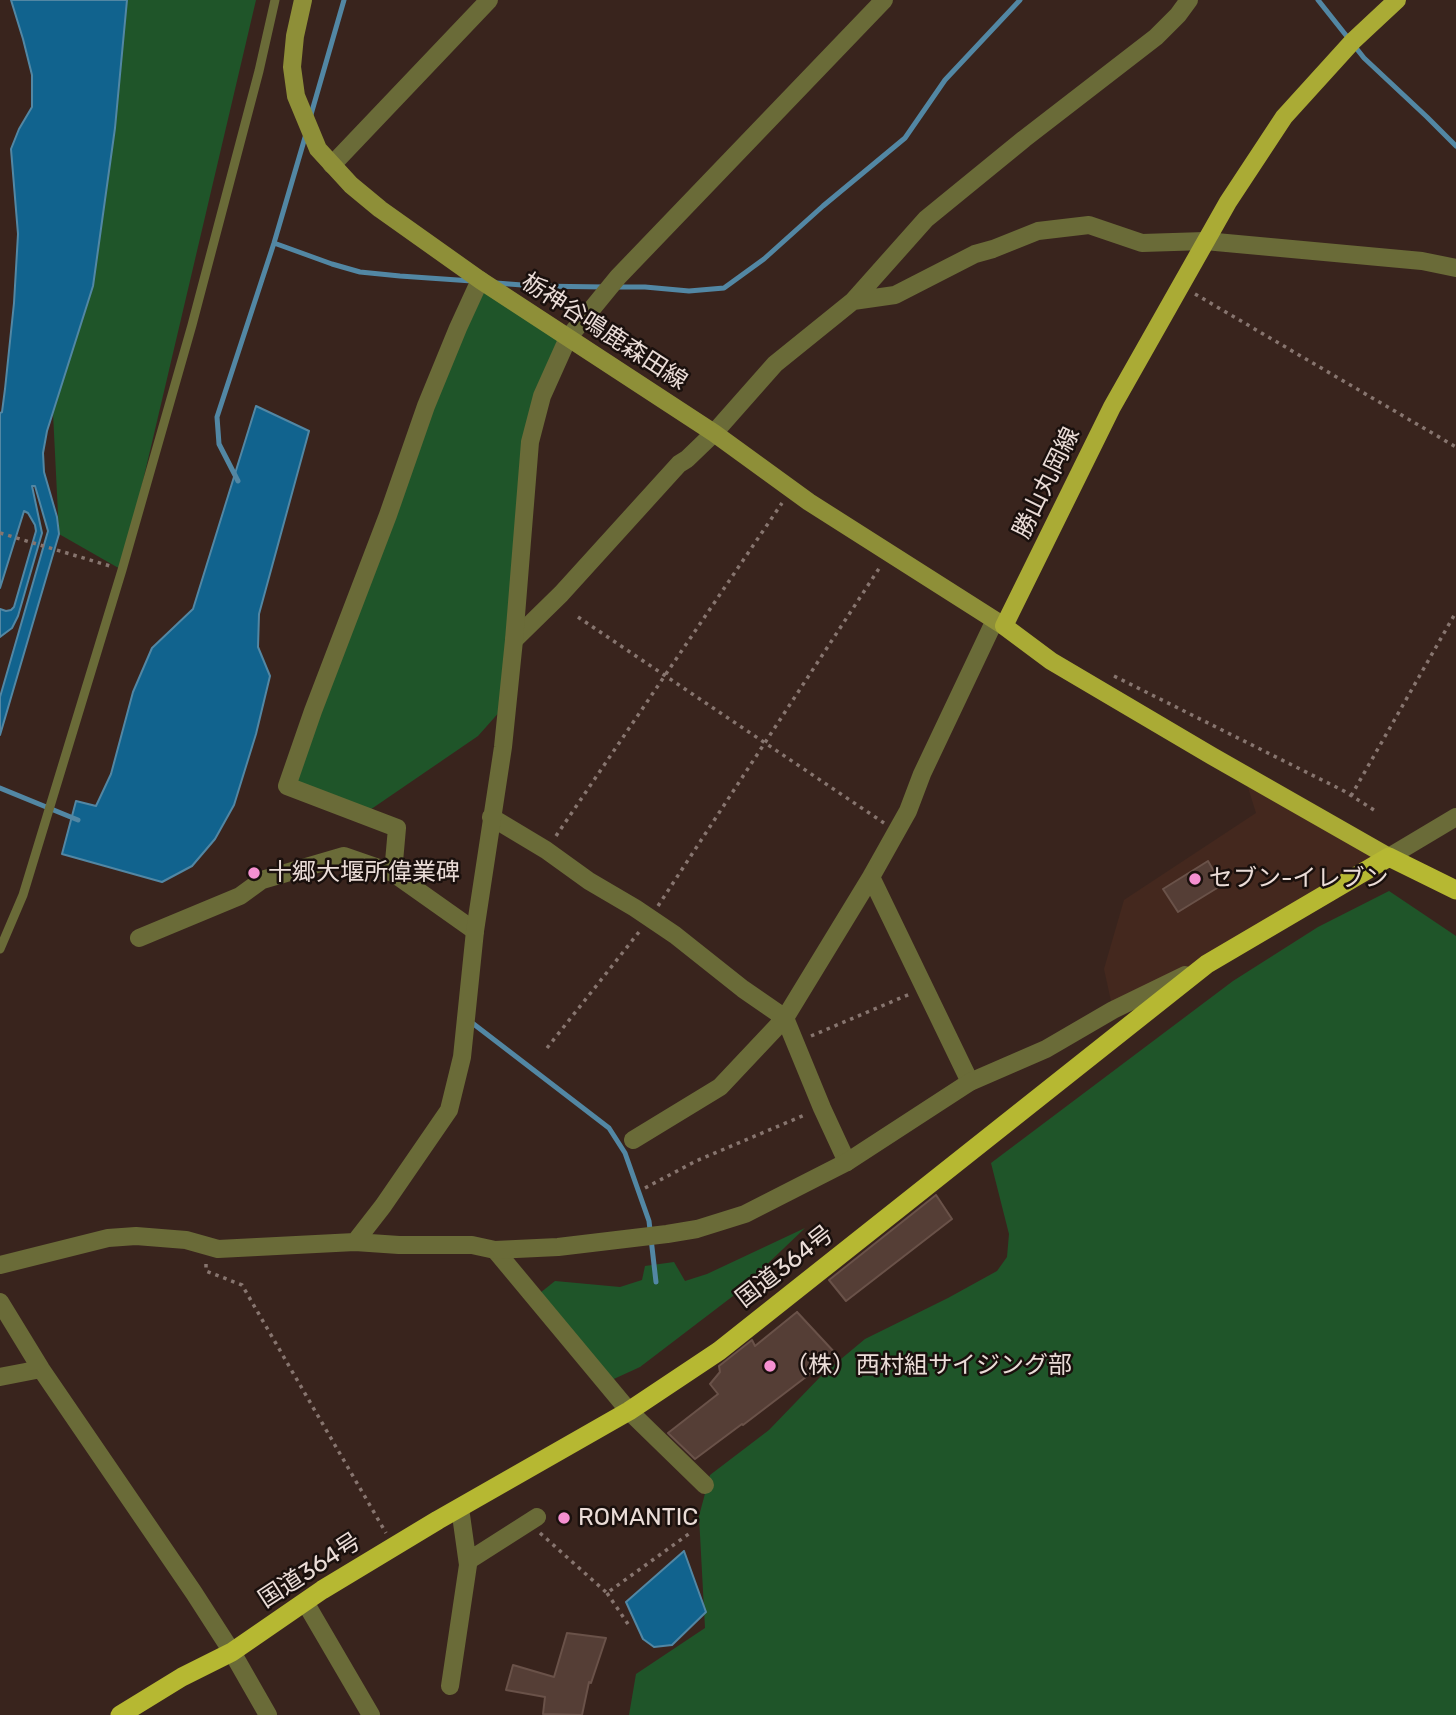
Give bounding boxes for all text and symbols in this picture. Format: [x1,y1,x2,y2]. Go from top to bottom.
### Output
street label: 栃神谷鳴鹿森田線 [516,268,692,396]
street label: 勝山丸岡線 [1008,423,1086,543]
place label: 十郷大堰所偉業碑 [268,859,460,887]
marker: 十郷大堰所偉業碑 [246,865,262,881]
place label: セブン-イレブン [1209,865,1389,893]
marker: セブン-イレブン [1187,871,1203,887]
street label: 国道364号 [731,1220,839,1314]
place label: （株）西村組サイジング部 [784,1352,1072,1380]
marker: （株）西村組サイジング部 [762,1358,778,1374]
place label: ROMANTIC [578,1504,698,1532]
marker: ROMANTIC [556,1510,572,1526]
street label: 国道364号 [254,1527,366,1615]

